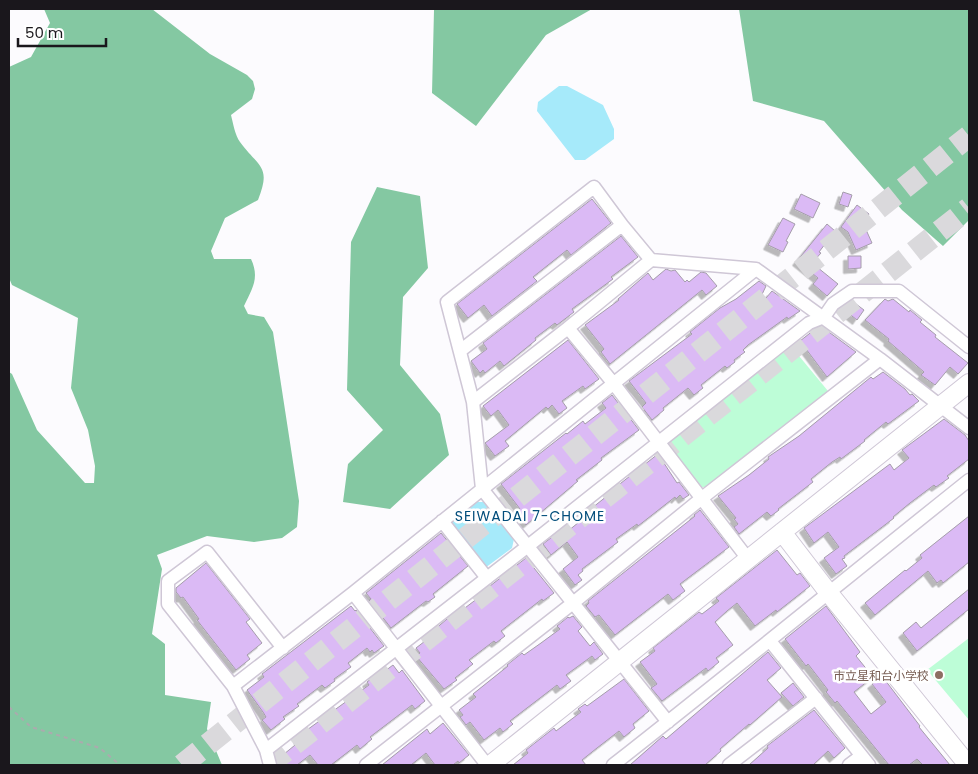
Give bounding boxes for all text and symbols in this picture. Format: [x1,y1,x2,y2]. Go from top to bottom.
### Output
scale bar [18,15,105,47]
text: 50 m [25,22,63,43]
district label: SEIWADAI 7-CHOME [455,506,605,526]
place label: 市立星和台小学校 [833,667,929,684]
marker: 市立星和台小学校 [933,669,945,681]

